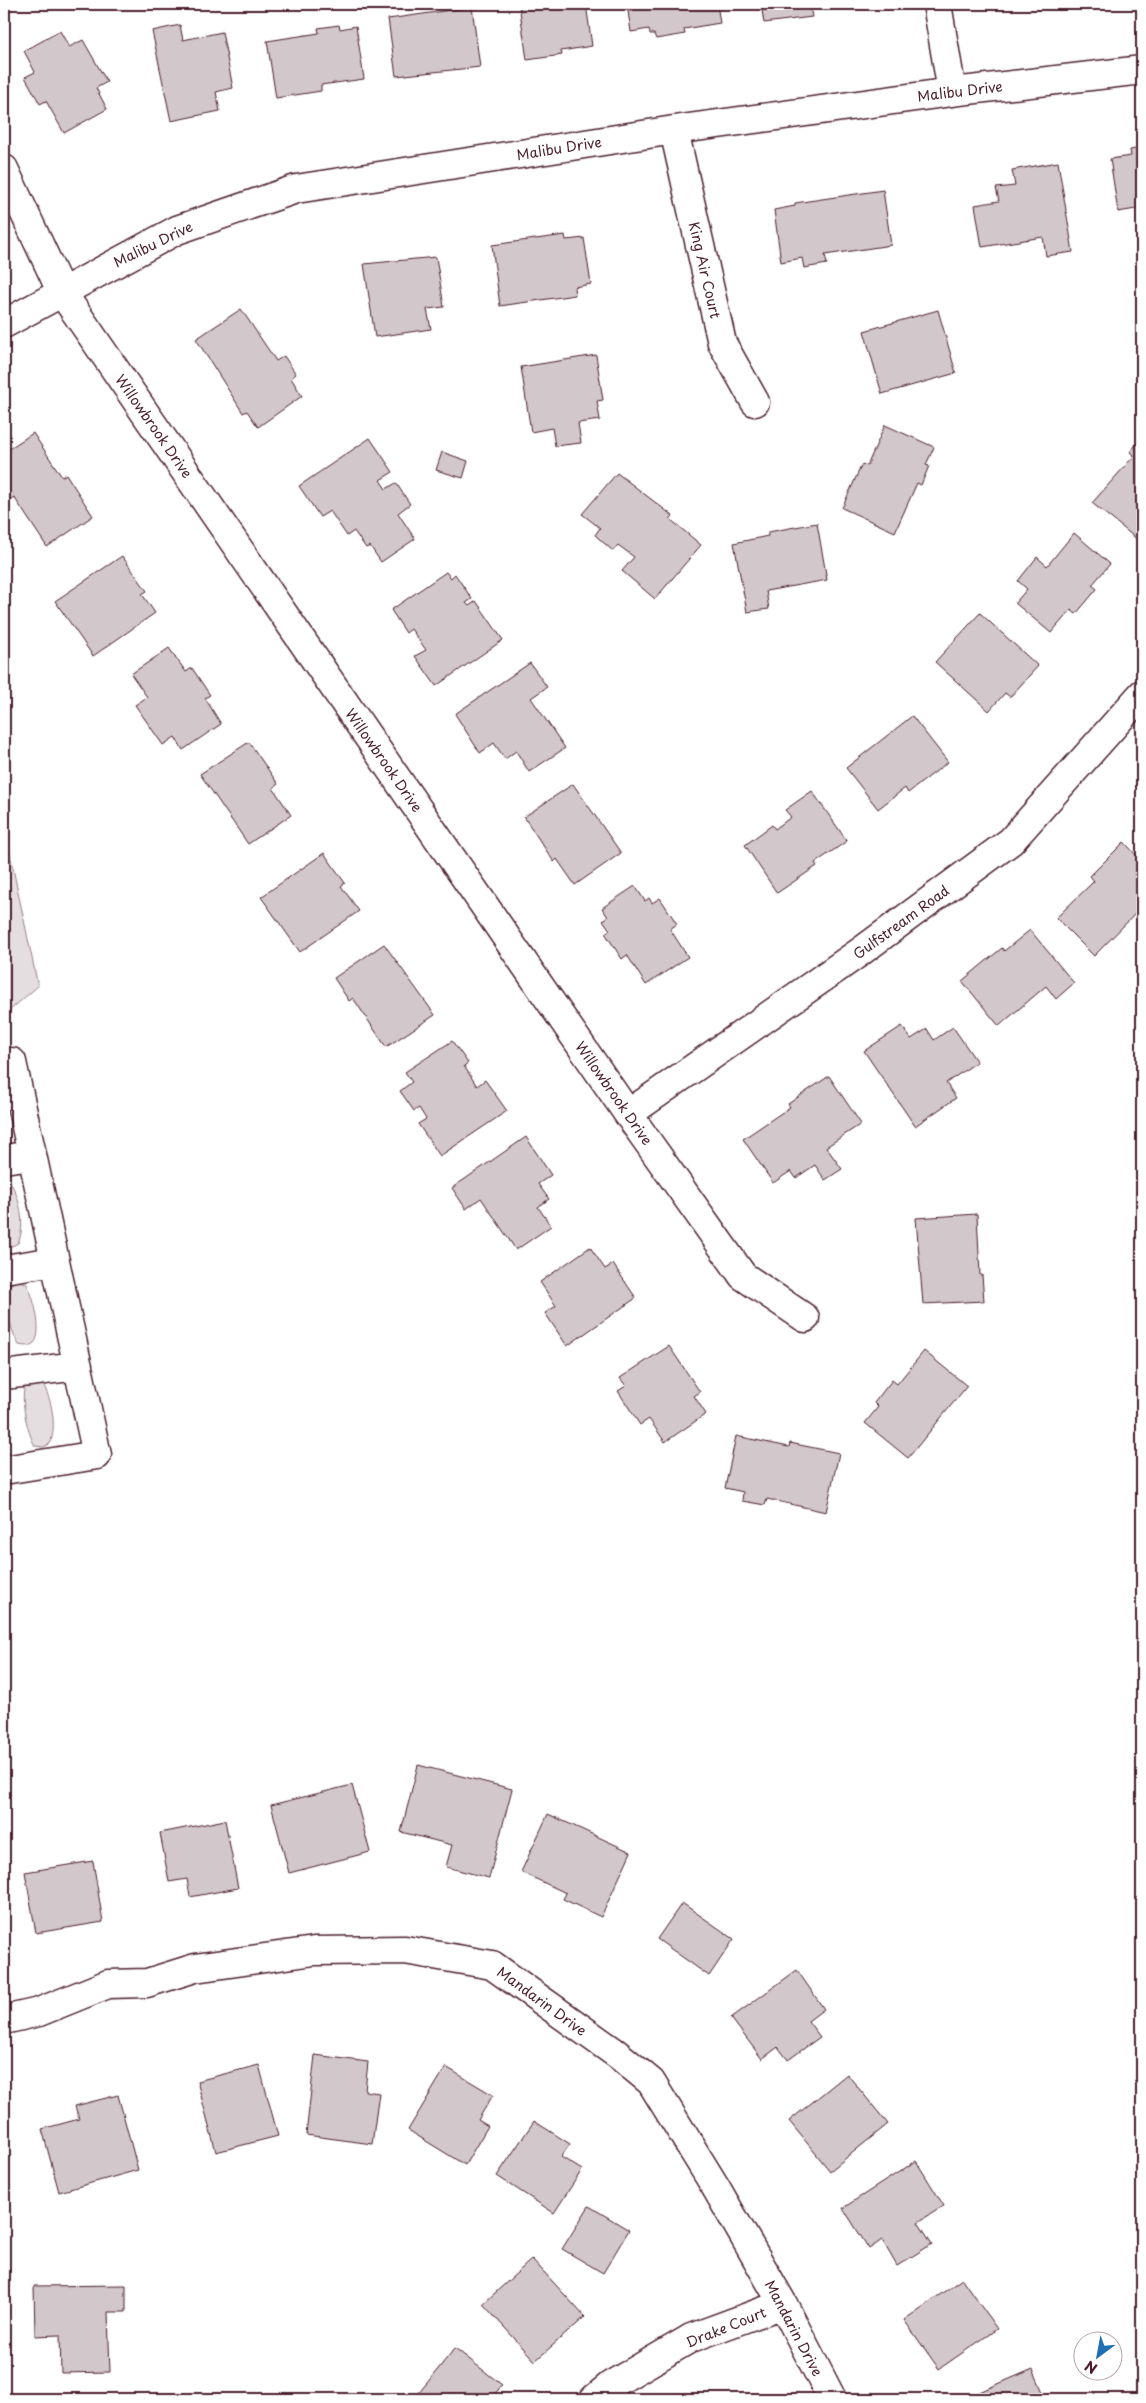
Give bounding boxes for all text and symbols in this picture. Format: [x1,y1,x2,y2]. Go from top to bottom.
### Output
street label: Malibu Drive [916,75,1004,107]
street label: Malibu Drive [515,131,603,165]
street label: Malibu Drive [110,216,196,272]
street label: King Air Court [684,220,726,321]
street label: Willowbrook Drive [110,370,198,482]
street label: Willowbrook Drive [340,704,428,816]
street label: Gulfstream Road [849,880,953,964]
street label: Willowbrook Drive [570,1037,658,1149]
street label: Mandarin Drive [493,1961,591,2041]
street label: Mandarin Drive [760,2276,828,2380]
street label: Drake Court [683,2301,769,2353]
north arrow [1074,2330,1124,2380]
text: N [1081,2356,1101,2379]

